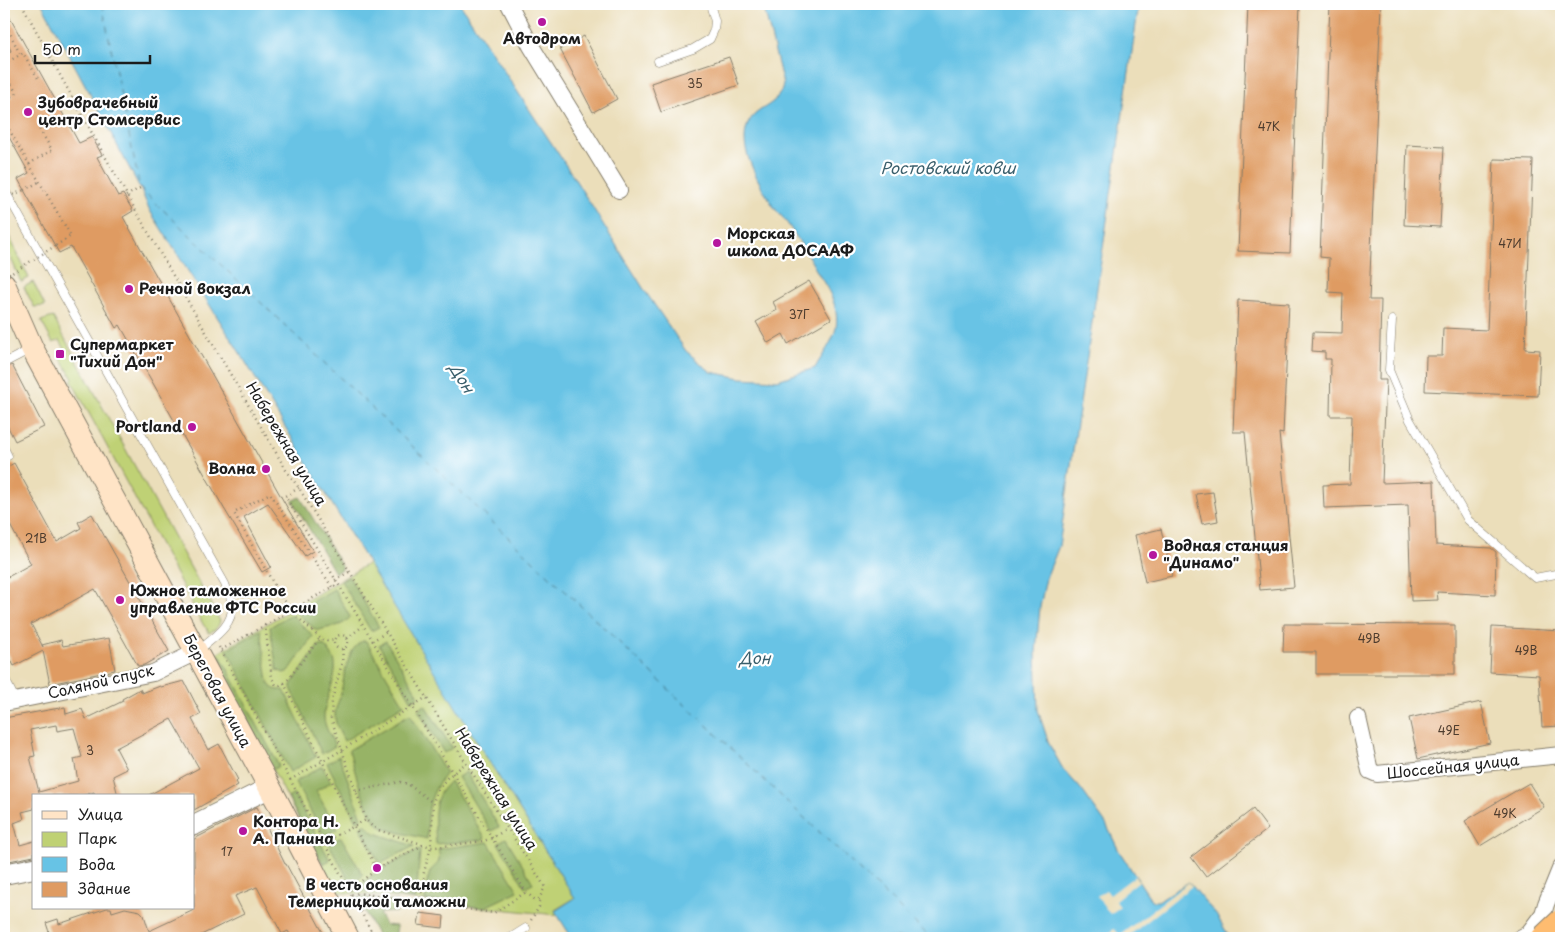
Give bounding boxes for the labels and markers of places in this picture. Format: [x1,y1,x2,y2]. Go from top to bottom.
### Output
marker: Автодром [536,16,548,28]
place label: Автодром [503,26,581,49]
place label: Зубоврачебный центр Стомсервис [37,90,180,130]
marker: Зубоврачебный центр Стомсервис [22,106,34,118]
place label: Морская школа ДОСААФ [727,221,854,261]
marker: Морская школа ДОСААФ [711,237,723,249]
place label: Речной вокзал [139,276,251,299]
marker: Речной вокзал [123,283,135,295]
place label: Супермаркет "Тихий Дон" [70,332,175,372]
marker: Супермаркет "Тихий Дон" [54,348,66,360]
place label: Portland [115,414,182,437]
marker: Portland [186,421,198,433]
place label: Волна [208,456,256,479]
marker: Волна [260,463,272,475]
place label: Водная станция "Динамо" [1163,533,1289,573]
marker: Водная станция "Динамо" [1147,549,1159,561]
place label: Южное таможенное управление ФТС России [130,578,316,618]
marker: Южное таможенное управление ФТС России [114,594,126,606]
place label: Контора Н. А. Панина [253,809,339,849]
marker: Контора Н. А. Панина [237,825,249,837]
marker: В честь основания Темерницкой таможни [371,862,383,874]
place label: В честь основания Темерницкой таможни [288,872,466,912]

